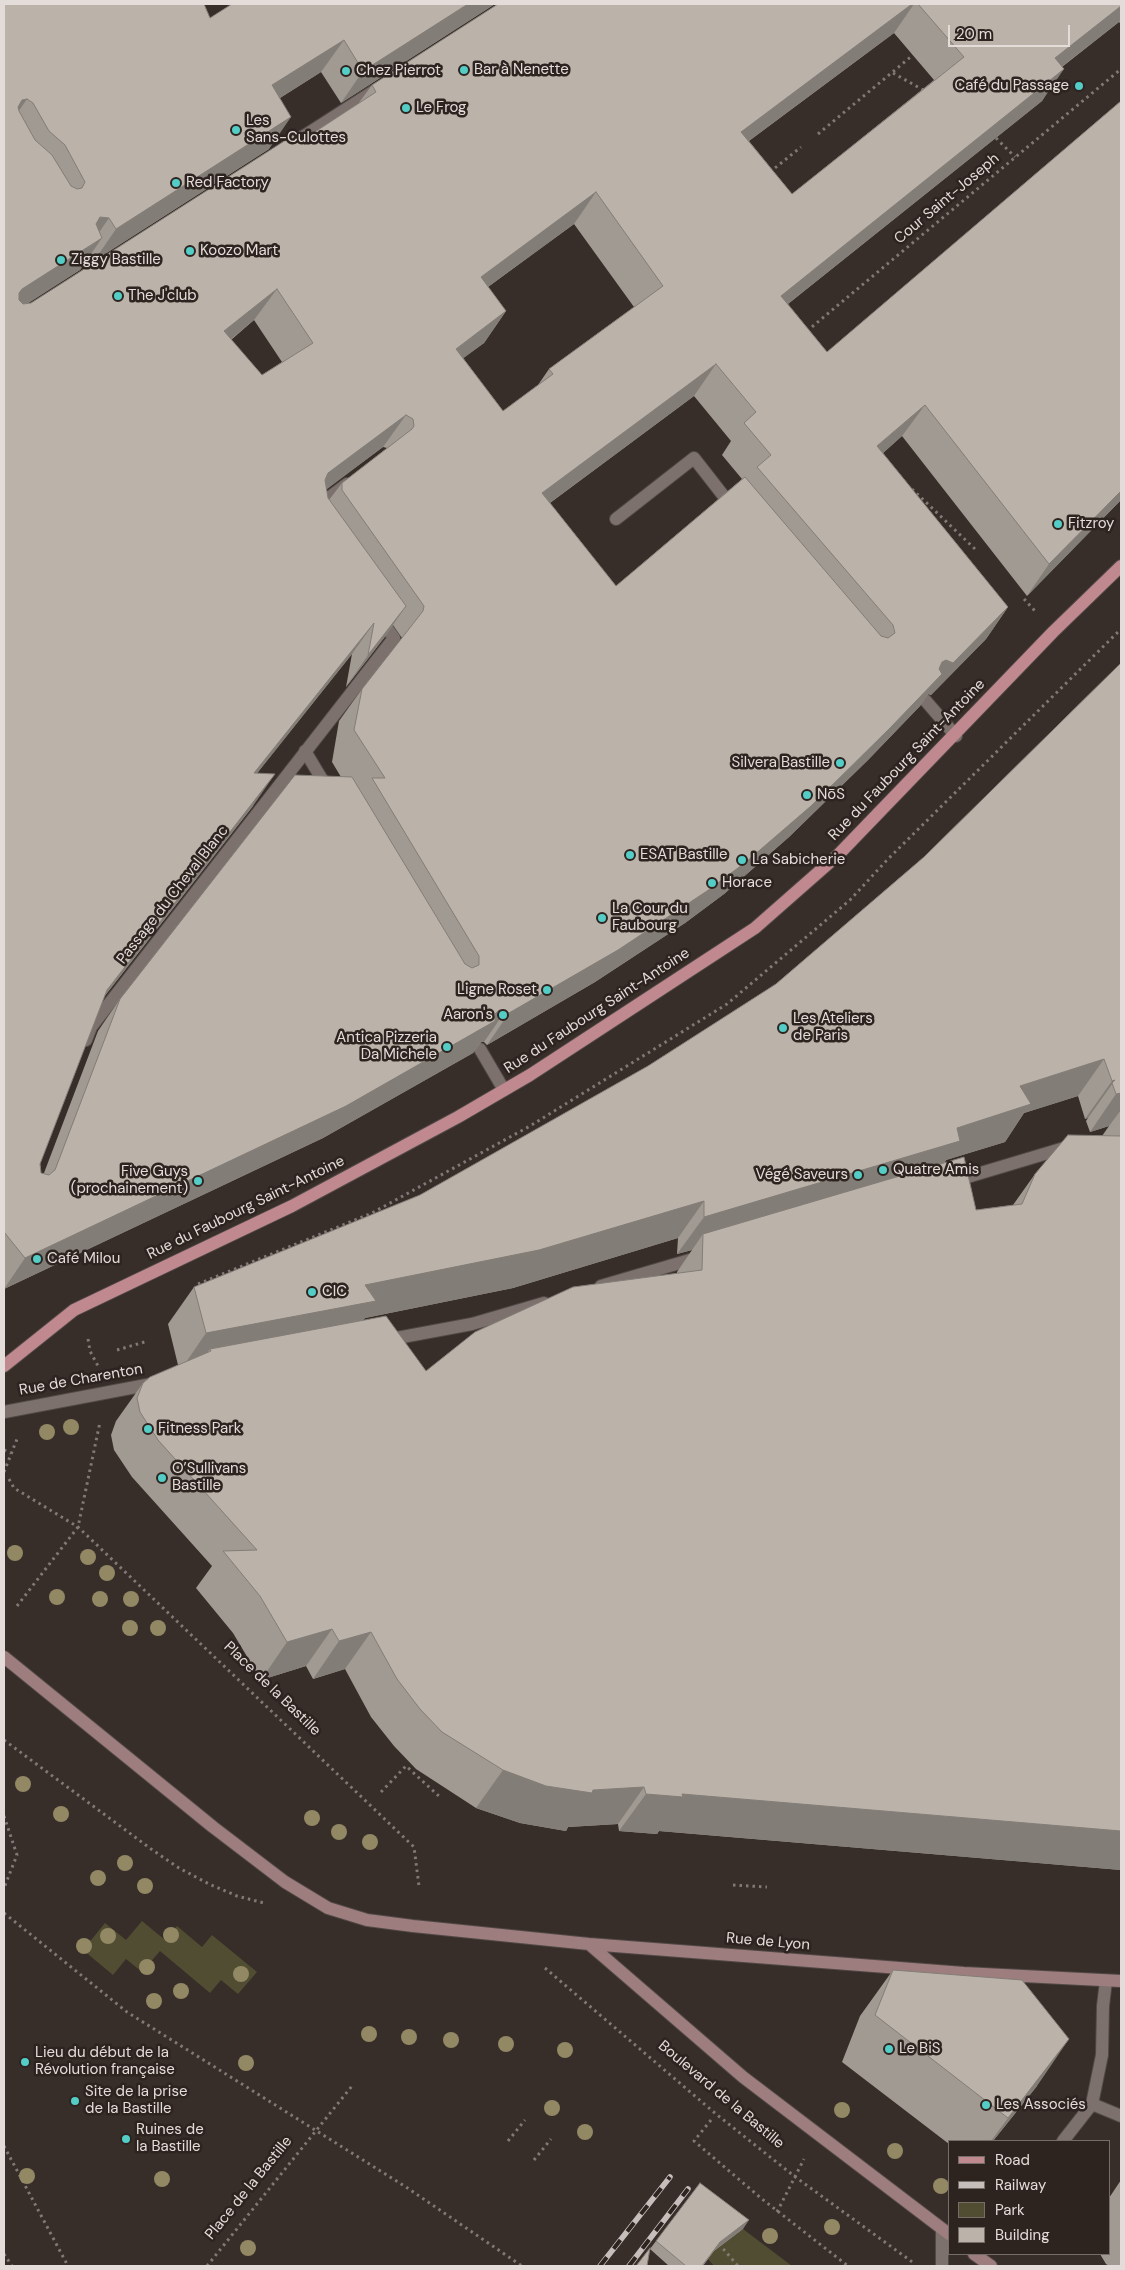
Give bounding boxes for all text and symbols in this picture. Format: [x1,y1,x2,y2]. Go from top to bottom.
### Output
scale bar [950,15,1072,47]
text: 20 m [956,24,992,44]
place label: Bar à Nenette [474,61,569,79]
place label: Chez Pierrot [356,62,441,80]
marker: Bar à Nenette [458,64,470,76]
marker: Chez Pierrot [340,65,352,77]
place label: Café du Passage [954,77,1069,95]
marker: Café du Passage [1073,80,1085,92]
place label: Le Frog [416,99,466,117]
marker: Le Frog [400,102,412,114]
place label: Les Sans-Culottes [246,112,346,147]
marker: Les Sans-Culottes [230,124,242,136]
street label: Cour Saint-Joseph [891,150,1003,248]
place label: Red Factory [186,174,269,192]
marker: Red Factory [170,177,182,189]
place label: Koozo Mart [200,242,278,260]
marker: Koozo Mart [184,245,196,257]
place label: Ziggy Bastille [71,251,161,269]
marker: Ziggy Bastille [55,254,67,266]
place label: The J'club [128,287,197,305]
marker: The J'club [112,290,124,302]
place label: Fitzroy [1068,515,1114,533]
marker: Fitzroy [1052,518,1064,530]
street label: Rue du Faubourg Saint-Antoine [825,676,989,844]
place label: Silvera Bastille [732,754,830,772]
marker: Silvera Bastille [834,757,846,769]
place label: NōS [817,786,845,804]
marker: NōS [801,789,813,801]
street label: Passage du Cheval Blanc [113,822,233,968]
place label: ESAT Bastille [640,846,727,864]
marker: ESAT Bastille [624,849,636,861]
place label: La Sabicherie [752,851,845,869]
marker: La Sabicherie [736,854,748,866]
place label: Horace [722,874,772,892]
marker: Horace [706,877,718,889]
place label: La Cour du Faubourg [612,900,688,935]
marker: La Cour du Faubourg [596,912,608,924]
street label: Rue du Faubourg Saint-Antoine [501,944,693,1078]
place label: Ligne Roset [457,981,537,999]
marker: Ligne Roset [541,984,553,996]
place label: Aaron's [443,1006,493,1024]
marker: Aaron's [497,1009,509,1021]
place label: Les Ateliers de Paris [793,1010,873,1045]
marker: Les Ateliers de Paris [777,1022,789,1034]
place label: Antica Pizzeria Da Michele [336,1029,437,1064]
marker: Antica Pizzeria Da Michele [441,1041,453,1053]
street label: Rue du Faubourg Saint-Antoine [144,1152,348,1264]
place label: Quatre Amis [893,1161,979,1179]
place label: Five Guys (prochainement) [71,1163,188,1198]
marker: Quatre Amis [877,1164,889,1176]
place label: Végé Saveurs [756,1166,848,1184]
marker: Végé Saveurs [852,1169,864,1181]
marker: Five Guys (prochainement) [192,1175,204,1187]
place label: Café Milou [47,1250,120,1268]
marker: Café Milou [31,1253,43,1265]
place label: CIC [322,1283,347,1301]
marker: CIC [306,1286,318,1298]
street label: Rue de Charenton [18,1360,144,1400]
place label: Fitness Park [158,1420,241,1438]
marker: Fitness Park [142,1423,154,1435]
place label: O’Sullivans Bastille [172,1460,246,1495]
marker: O’Sullivans Bastille [156,1472,168,1484]
street label: Place de la Bastille [220,1638,324,1740]
street label: Rue de Lyon [725,1929,811,1955]
street label: Boulevard de la Bastille [654,2037,788,2153]
place label: Le BiS [899,2040,940,2058]
marker: Le BiS [883,2043,895,2055]
place label: Lieu du début de la Révolution française [35,2044,175,2079]
marker: Lieu du début de la Révolution française [19,2056,31,2068]
place label: Site de la prise de la Bastille [85,2083,187,2118]
marker: Site de la prise de la Bastille [69,2095,81,2107]
place label: Les Associés [996,2096,1086,2114]
marker: Les Associés [980,2099,992,2111]
place label: Ruines de la Bastille [136,2121,204,2156]
marker: Ruines de la Bastille [120,2133,132,2145]
street label: Place de la Bastille [202,2133,296,2243]
legend [948,2140,1110,2255]
text: Road [995,2150,1030,2170]
text: Railway [995,2175,1046,2195]
text: Park [995,2200,1025,2220]
text: Building [995,2225,1050,2245]

